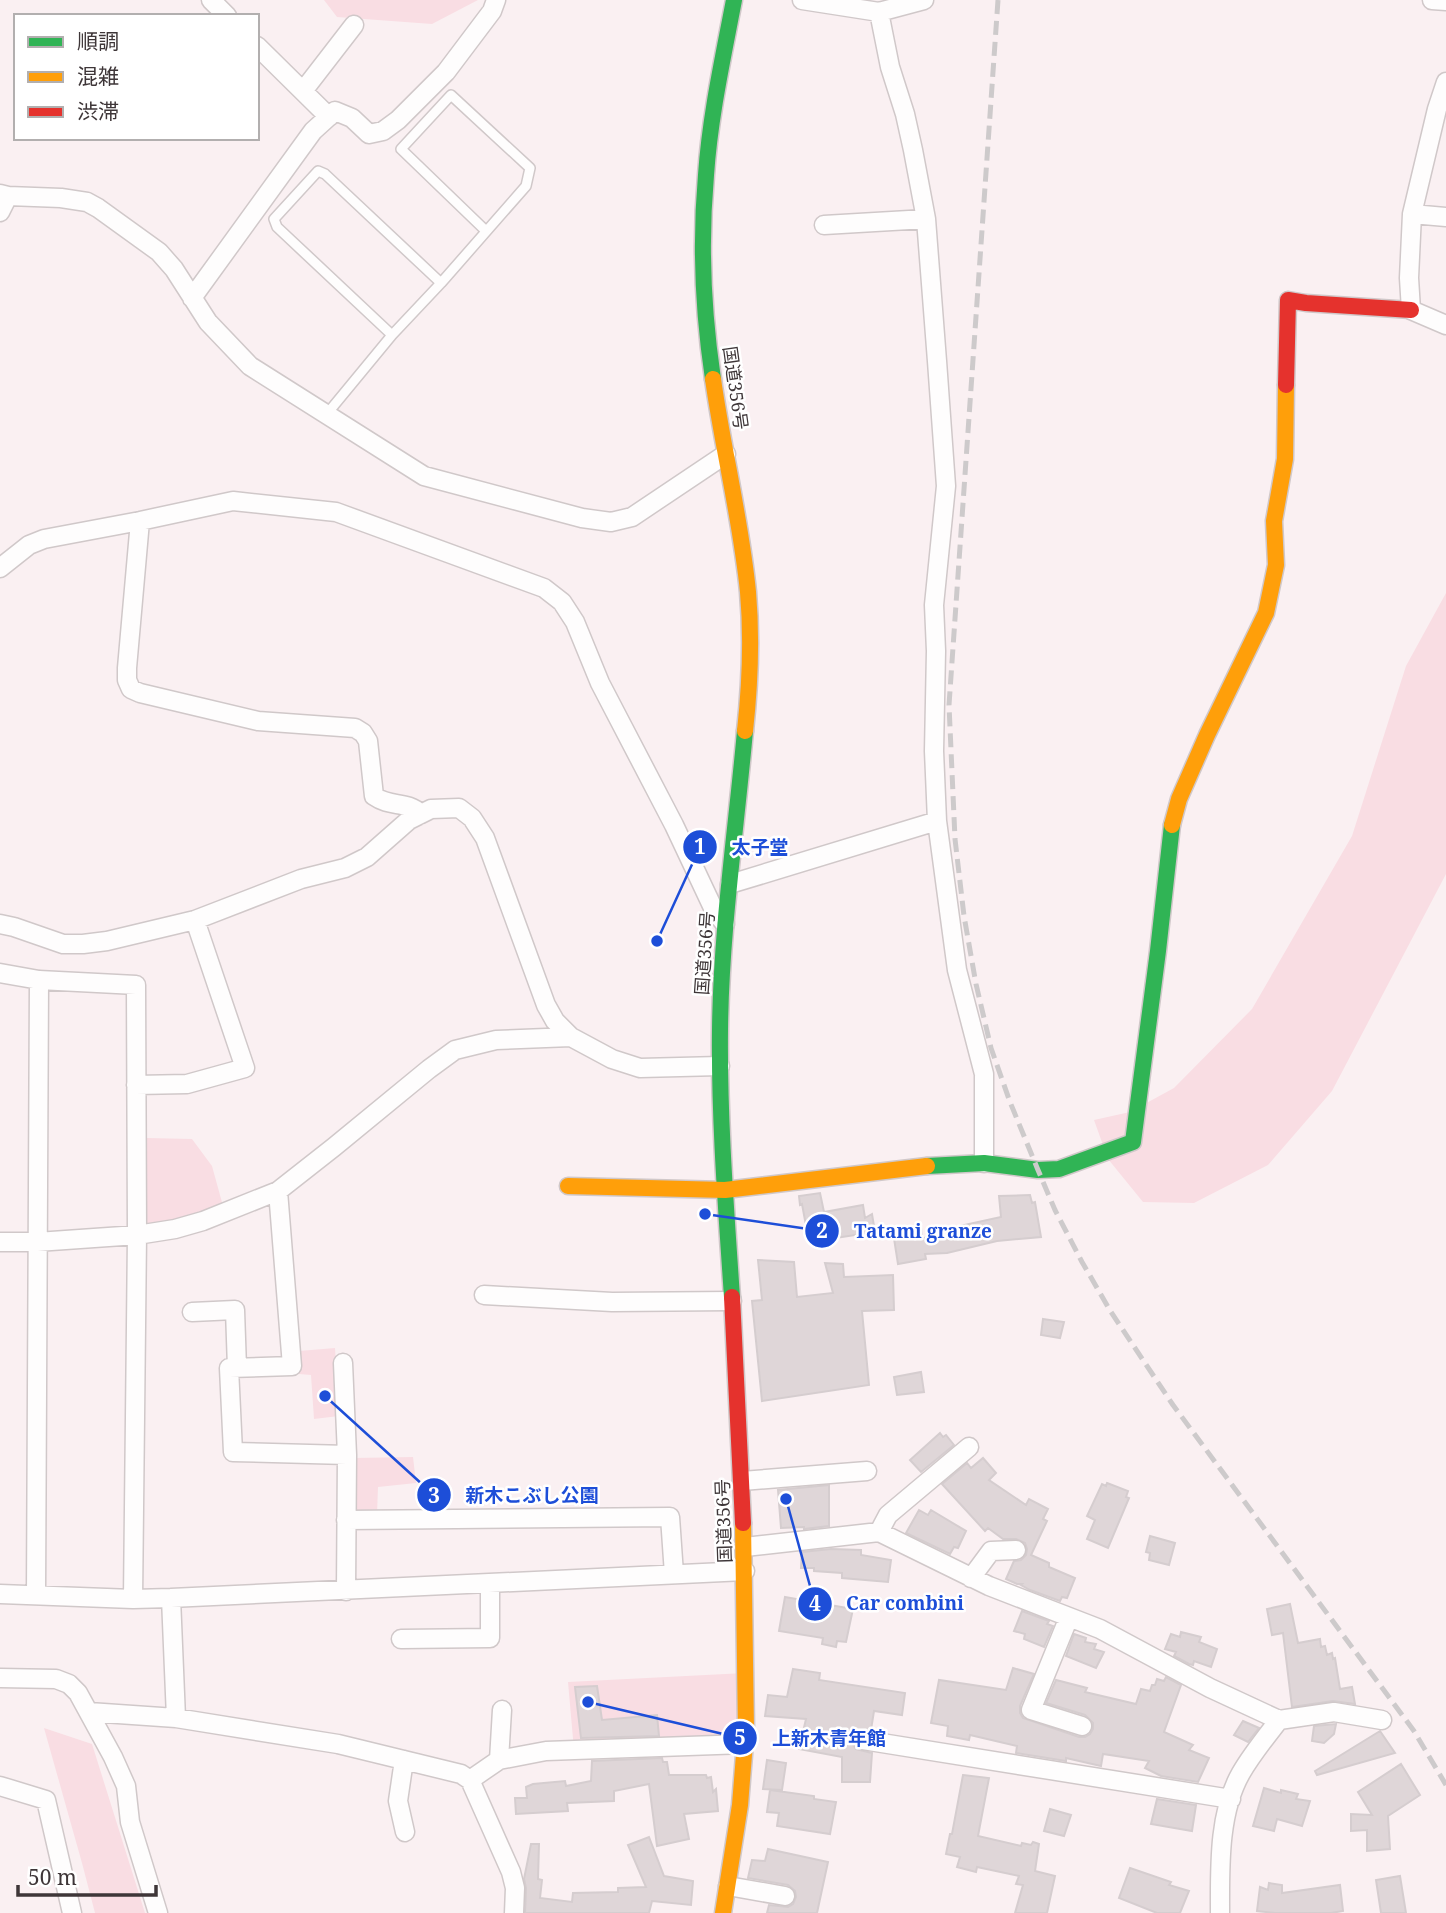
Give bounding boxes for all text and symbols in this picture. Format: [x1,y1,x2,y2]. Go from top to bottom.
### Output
legend [14,14,259,140]
text: 順調 [77,27,119,55]
text: 混雑 [77,62,119,90]
text: 渋滞 [77,97,119,125]
street label: 国道356号 [718,345,754,431]
callout: 太子堂 [682,827,802,867]
text: 1 [694,832,706,860]
text: 太子堂 [731,834,789,860]
street label: 国道356号 [689,910,719,996]
callout: Tatami granze [805,1211,1006,1251]
text: 2 [816,1216,828,1244]
text: Tatami granze [854,1218,992,1244]
callout: 新木こぶし公園 [417,1475,613,1515]
street label: 国道356号 [710,1479,736,1564]
text: 3 [428,1481,440,1509]
text: 新木こぶし公園 [465,1482,599,1508]
callout: Car combini [797,1584,978,1624]
text: 4 [809,1589,821,1617]
text: Car combini [846,1590,964,1616]
callout: 上新木青年館 [723,1718,900,1758]
text: 5 [734,1723,746,1751]
text: 上新木青年館 [772,1725,886,1751]
scale bar [18,1854,156,1898]
text: 50 m [28,1863,77,1891]

